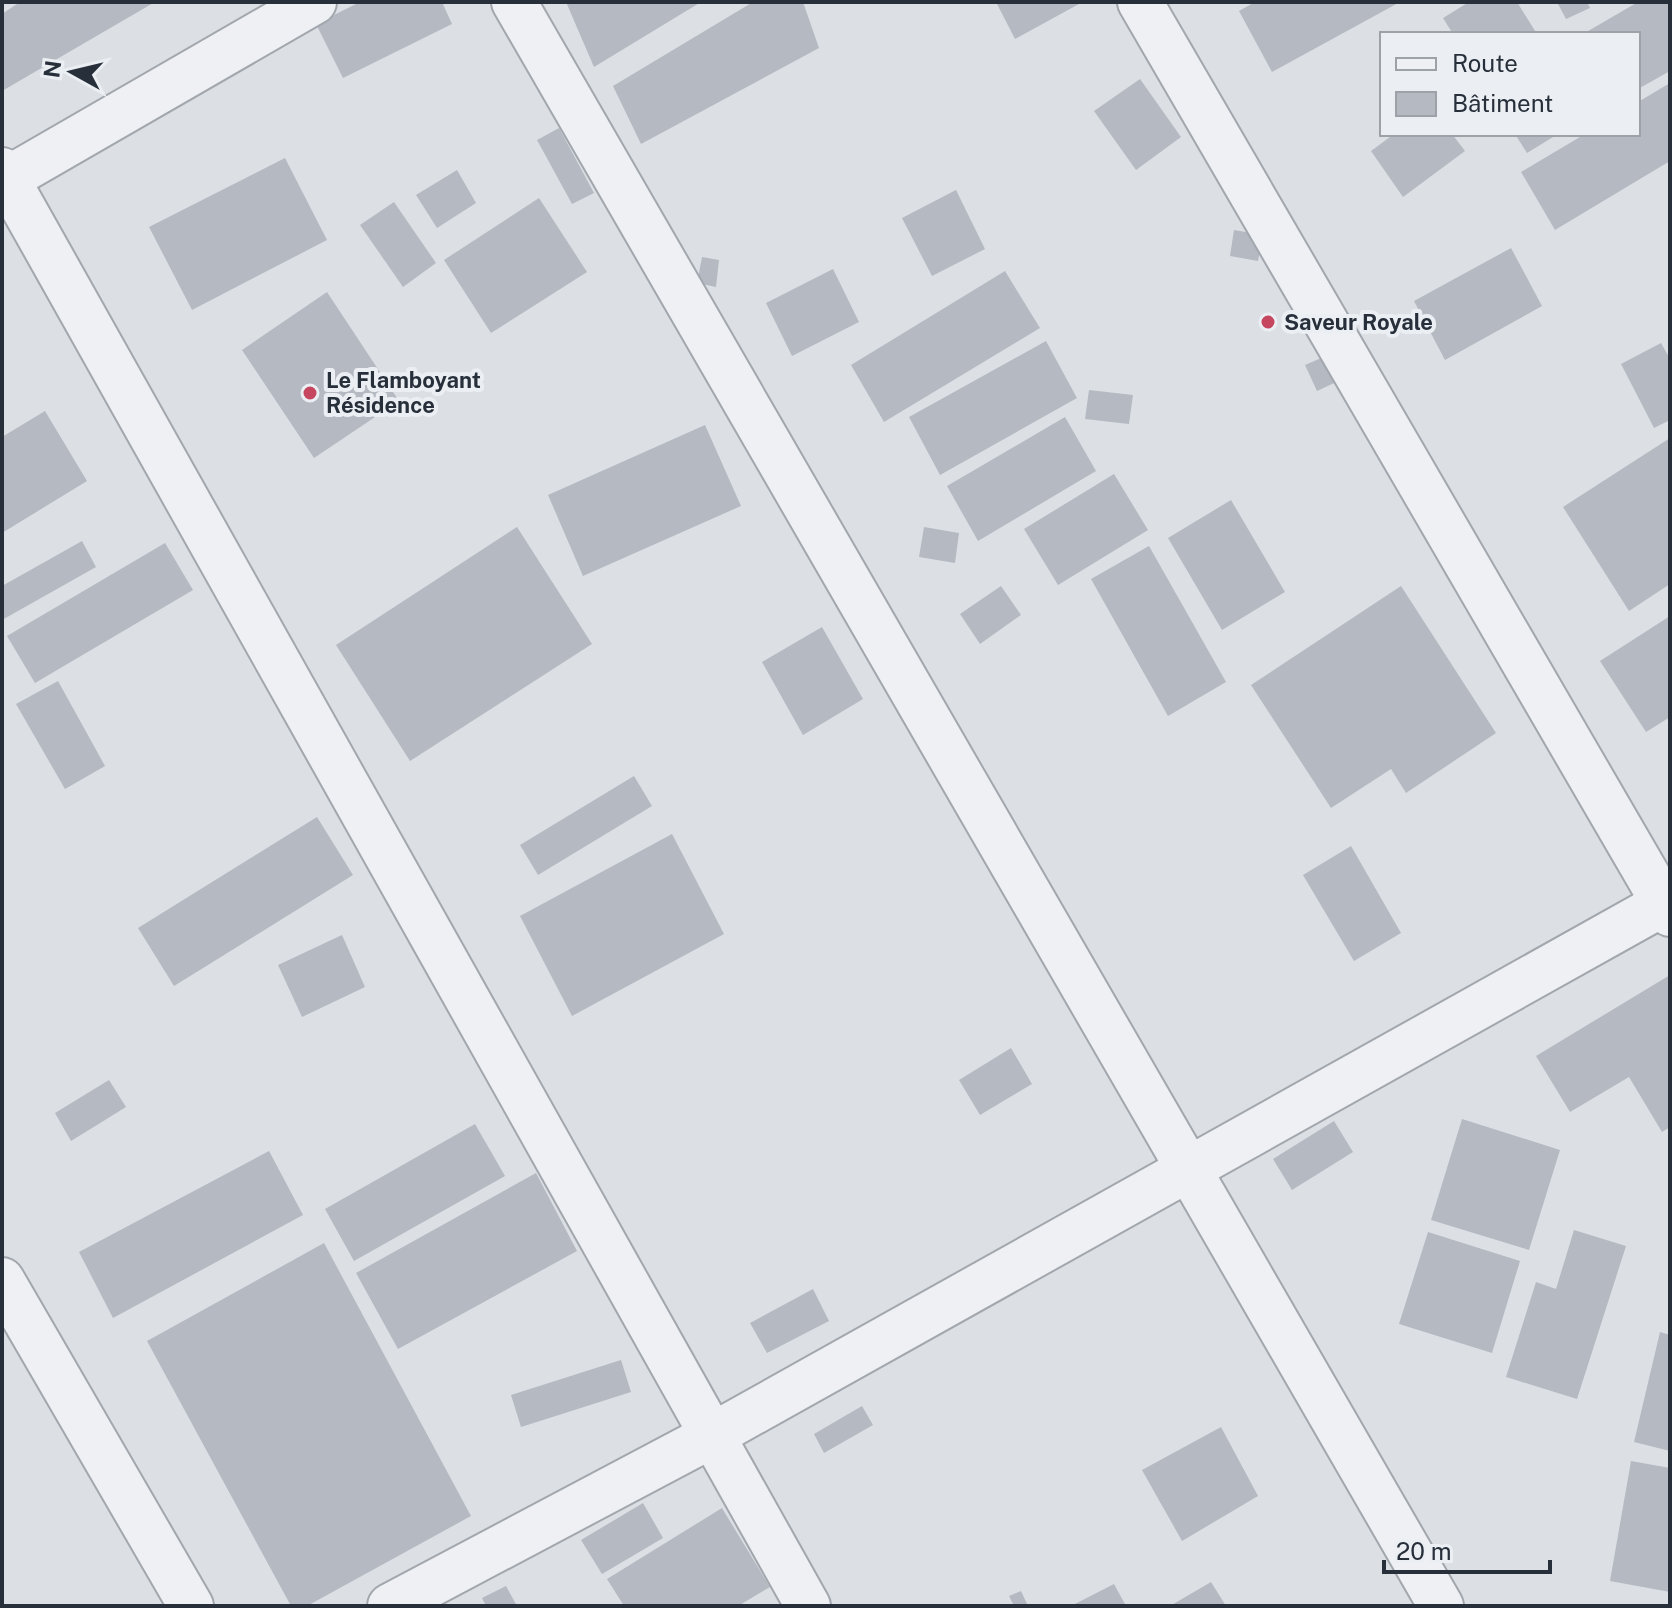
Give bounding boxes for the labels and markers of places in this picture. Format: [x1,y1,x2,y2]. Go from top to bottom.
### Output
place label: Saveur Royale [1284,309,1433,335]
marker: Saveur Royale [1259,313,1277,331]
place label: Le Flamboyant Résidence [326,367,481,418]
marker: Le Flamboyant Résidence [301,384,319,402]

